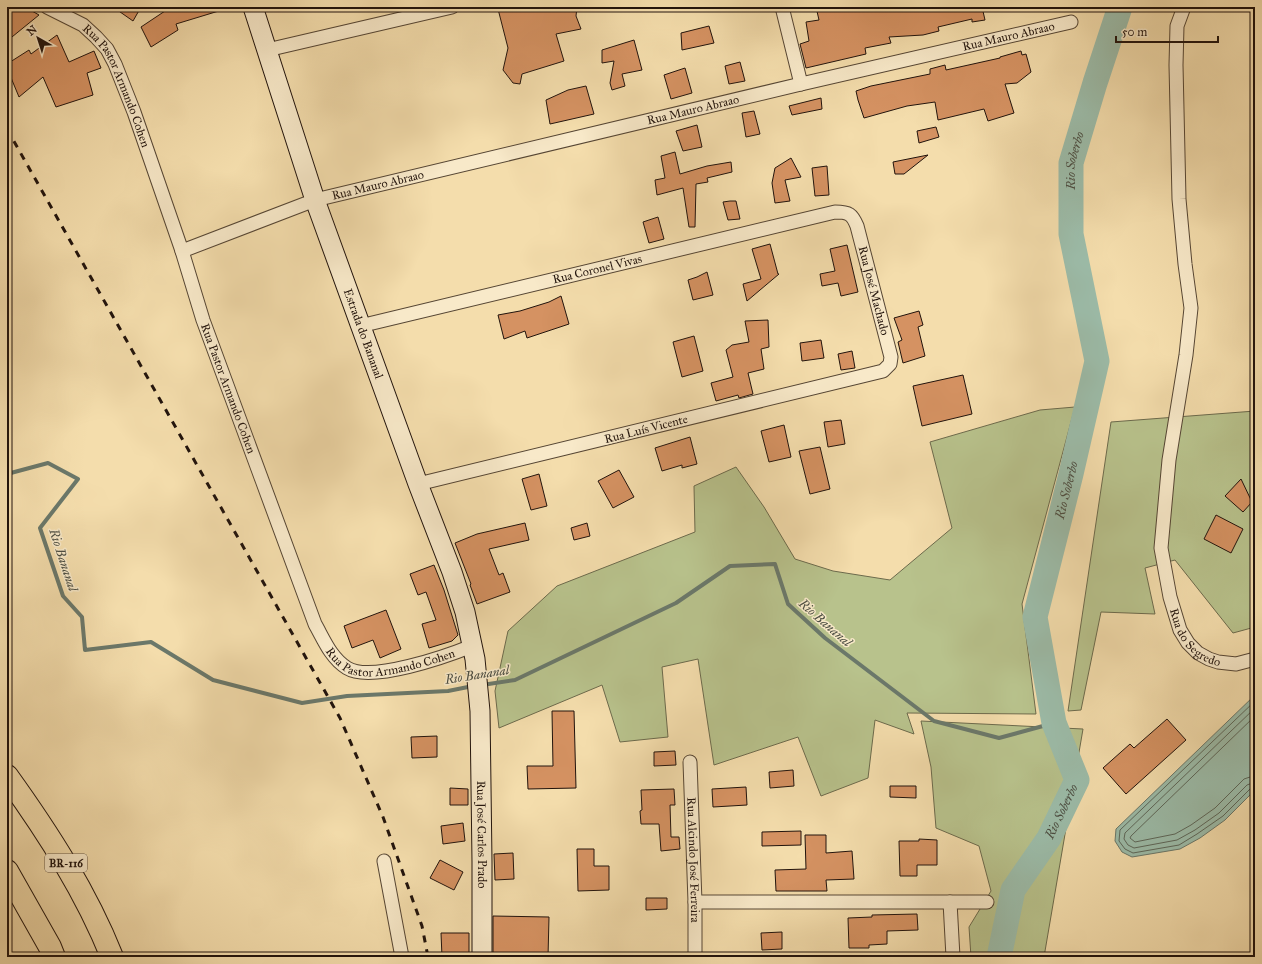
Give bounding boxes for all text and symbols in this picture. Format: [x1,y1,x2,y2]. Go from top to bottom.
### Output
north arrow [18,18,58,58]
scale bar [1116,18,1218,44]
street label: Rua Mauro Abraao [961,19,1056,54]
street label: Rua Pastor Armando Cohen [80,21,153,150]
text: N [24,22,40,39]
text: 50 m [1122,25,1147,39]
street label: Rua Mauro Abraao [646,92,740,128]
water label: Rio Soberbo [1063,130,1088,191]
street label: Rua Mauro Abraao [330,167,425,203]
street label: Rua José Machado [856,245,892,337]
street label: Rua Coronel Vivas [551,252,643,287]
street label: Estrada do Bananal [341,287,386,381]
street label: Rua Pastor Armando Cohen [198,322,259,456]
street label: Rua Luís Vicente [603,412,689,446]
water label: Rio Soberbo [1052,460,1082,522]
water label: Rio Bananal [45,526,81,595]
water label: Rio Bananal [795,595,856,651]
street label: Rua do Segredo [1167,607,1223,669]
street label: Rua Pastor Armando Cohen [324,636,462,658]
text: Rua Pastor Armando Cohen [323,645,457,679]
water label: Rio Bananal [443,662,512,688]
street label: Rua José Carlos Prado [473,781,489,888]
water label: Rio Soberbo [1041,782,1082,842]
street label: Rua Alcindo José Ferreira [684,797,702,924]
road number: BR-116 [45,854,87,872]

